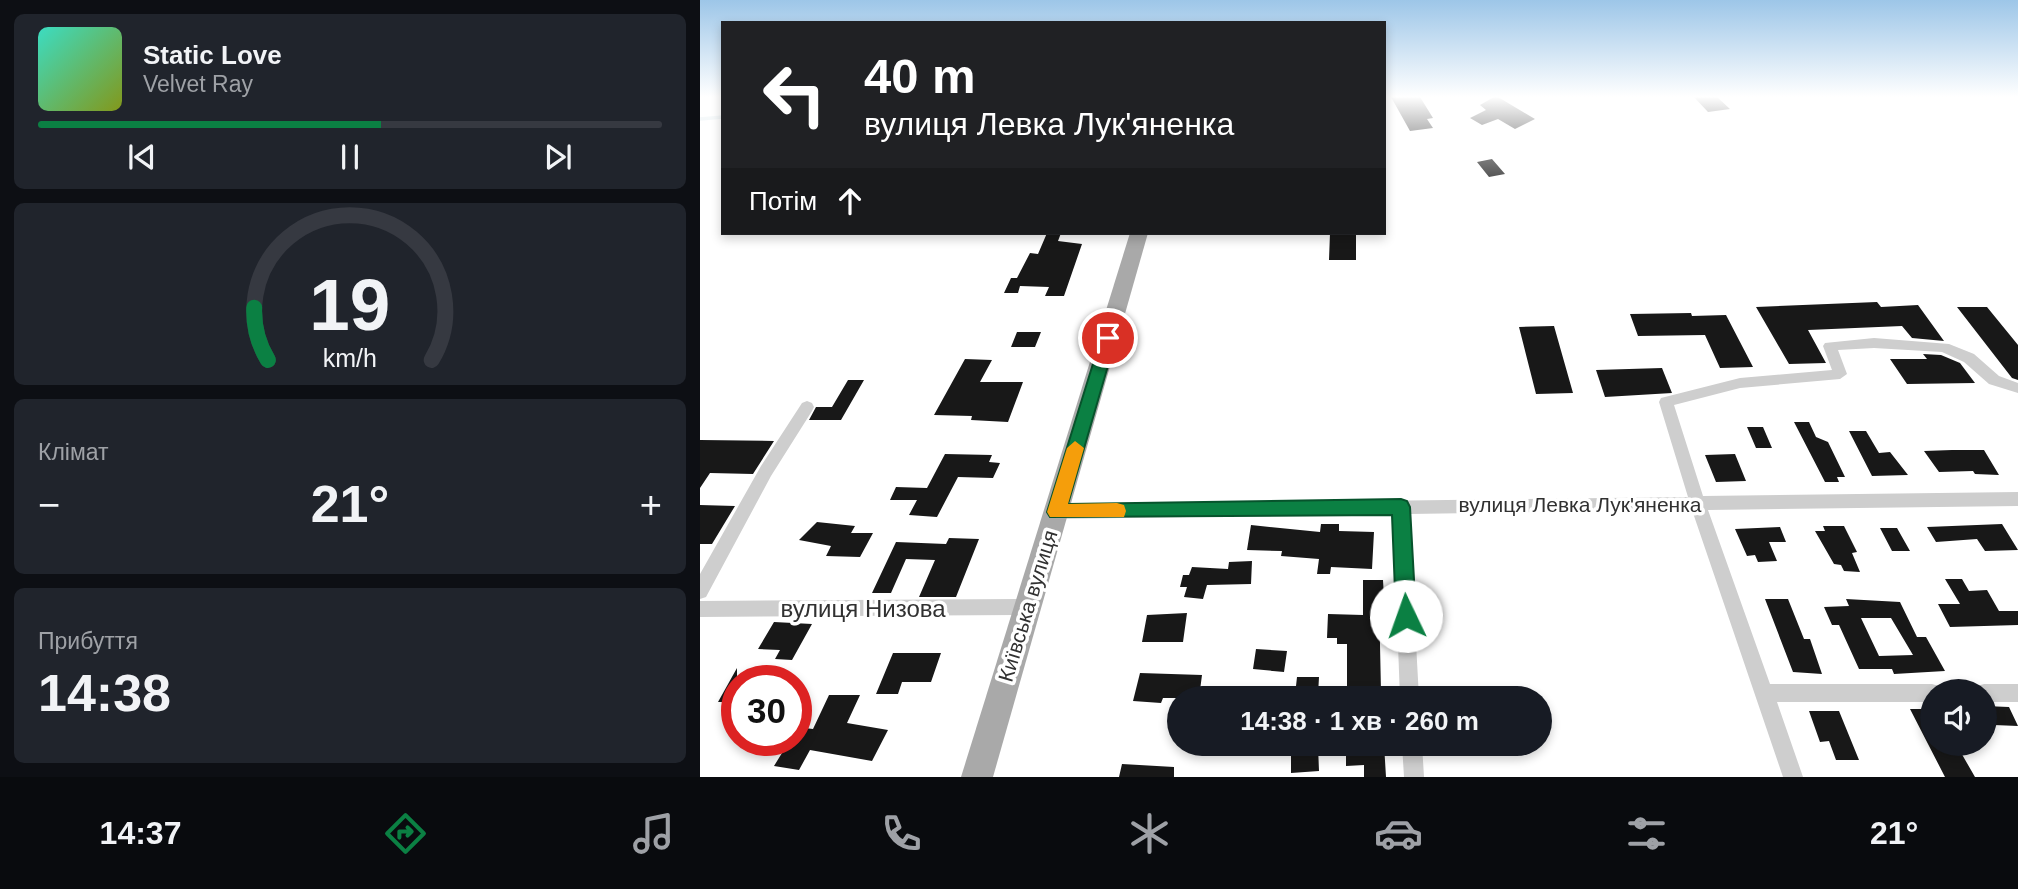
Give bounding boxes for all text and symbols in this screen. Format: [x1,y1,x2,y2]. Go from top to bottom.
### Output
text: Static Love [143,40,282,70]
icon: left [749,49,840,140]
text: 40 m [864,49,976,103]
text: Velvet Ray [143,71,253,97]
text: вулиця Левка Лук'яненка [864,106,1234,142]
icon: previous [123,138,161,176]
icon: pause [331,138,369,176]
icon: next [539,138,577,176]
icon: ahead [831,182,869,220]
text: Потім [749,186,817,216]
text: 19 [310,264,390,345]
pin [1078,308,1138,368]
icon: arrive [1089,319,1127,357]
text: km/h [323,344,377,372]
text: Клімат [38,439,109,465]
text: 21° [311,475,389,533]
text: − [38,484,60,526]
text: + [640,484,662,526]
street label: вулиця Левка Лук'яненка [1458,493,1702,516]
street label: Київська вулиця [994,527,1062,685]
position arrow [1369,579,1443,653]
street label: вулиця Низова [780,595,946,622]
text: Прибуття [38,628,138,654]
text: 14:38 [38,664,171,722]
speed limit sign: 30 [721,665,812,756]
map controls [1920,679,1997,756]
button: sound [1920,679,1997,756]
text: 14:38 · 1 хв · 260 m [1240,706,1479,736]
icon: directions [381,809,430,858]
icon: music [629,809,678,858]
icon: phone [877,809,926,858]
icon: climate [1125,809,1174,858]
icon: car [1374,809,1423,858]
icon: filters [1622,809,1671,858]
text: 14:37 [100,815,181,851]
text: 21° [1870,815,1918,851]

